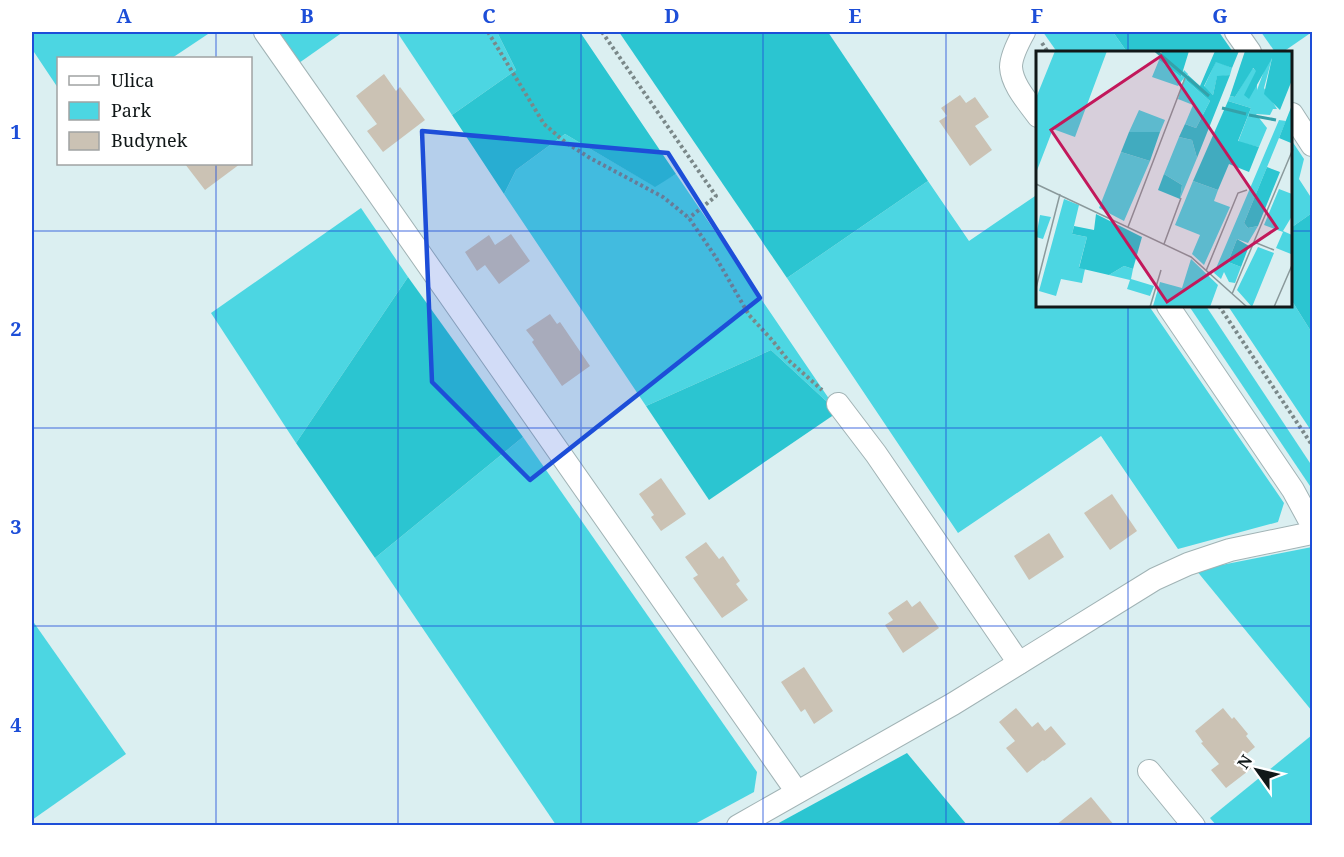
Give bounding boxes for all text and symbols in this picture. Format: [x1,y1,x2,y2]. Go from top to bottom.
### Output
text: A [116,2,132,29]
text: B [300,2,314,29]
text: C [482,2,496,29]
text: D [664,2,680,29]
text: E [848,2,862,29]
text: F [1031,2,1043,29]
text: G [1212,2,1228,29]
inset map [1036,51,1293,308]
legend [57,57,252,165]
text: Ulica [111,68,154,92]
text: Park [111,98,151,122]
text: 1 [10,118,22,145]
text: Budynek [111,128,188,152]
text: 2 [10,315,22,342]
text: 3 [10,513,22,540]
text: 4 [10,711,22,738]
north arrow [1227,740,1287,800]
text: N [1232,750,1257,773]

